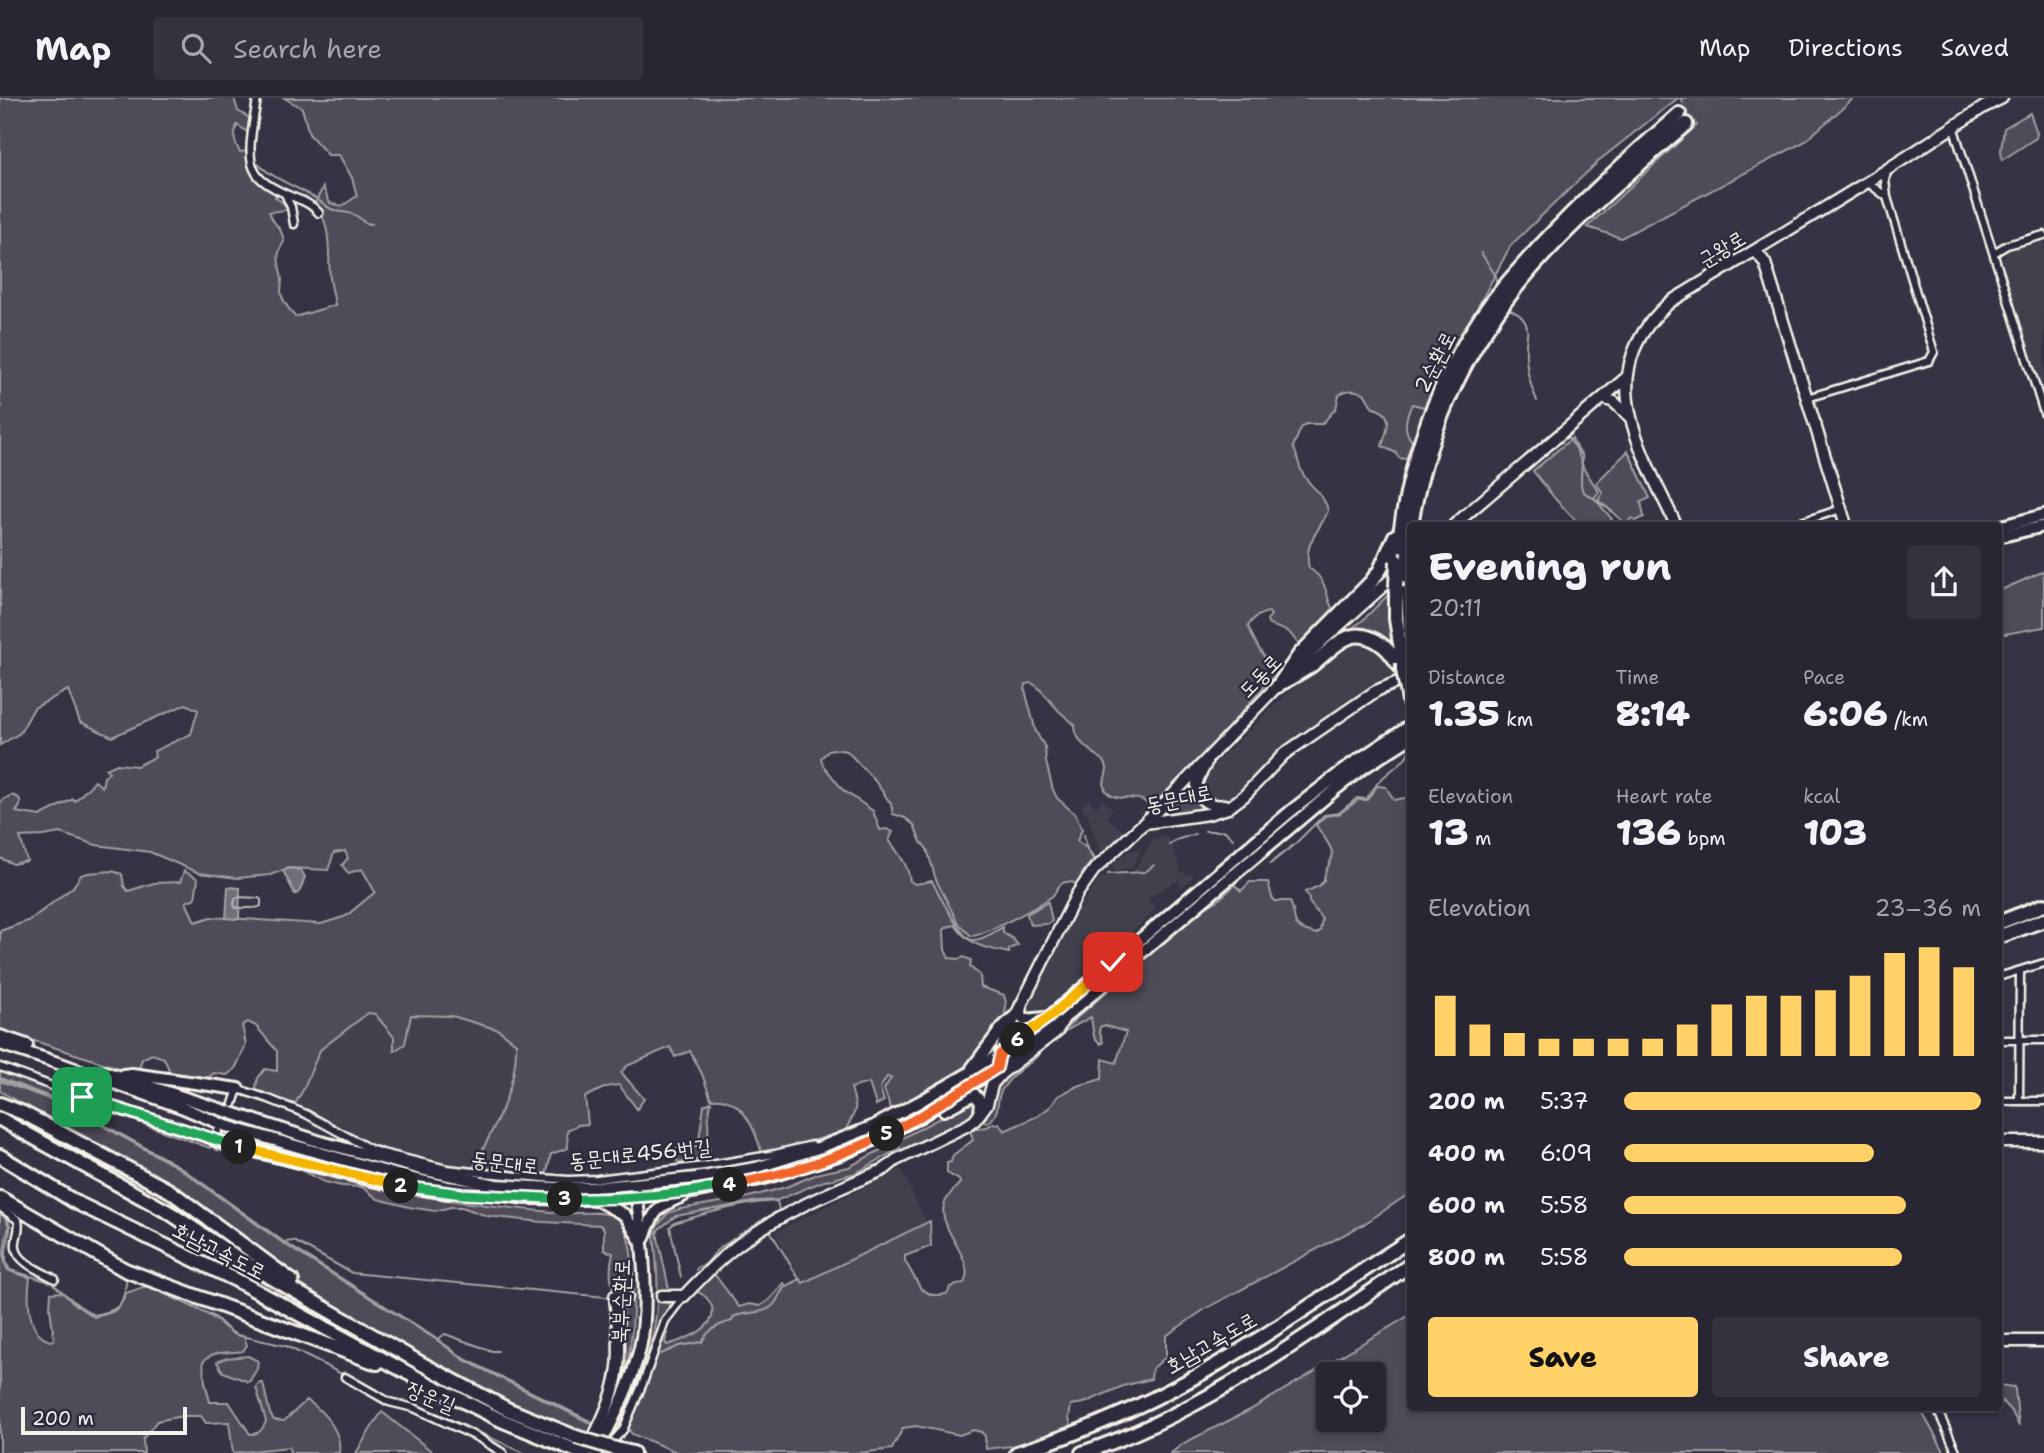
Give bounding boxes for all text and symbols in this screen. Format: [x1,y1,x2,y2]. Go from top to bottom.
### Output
search box [153,17,643,80]
text: Map [35,26,111,71]
icon: search [177,29,215,67]
text: Search here [233,31,382,66]
text: Map [1699,32,1750,64]
text: Directions [1788,32,1903,64]
text: Saved [1941,32,2009,64]
street label: 군왕로 [1693,224,1751,274]
street label: 2순환로 [1408,327,1462,397]
text: Evening run [1428,541,1671,592]
button: share [1907,545,1981,619]
text: 20:11 [1428,593,1482,623]
street label: 도동로 [1232,648,1288,704]
text: Distance [1428,665,1506,690]
text: Time [1616,665,1659,690]
text: Pace [1803,665,1845,690]
text: 1.35 [1428,690,1500,737]
text: 8:14 [1616,690,1690,737]
text: 6:06 [1803,690,1888,737]
text: km [1500,707,1533,732]
text: /km [1888,707,1928,732]
street label: 동문대로 [1143,778,1215,820]
text: Elevation [1428,784,1513,809]
text: Heart rate [1616,784,1712,809]
text: kcal [1803,784,1840,809]
text: 13 [1428,809,1468,856]
text: 136 [1616,809,1681,856]
text: 103 [1803,809,1867,856]
text: m [1468,826,1491,851]
text: bpm [1681,826,1726,851]
text: Elevation [1428,893,1531,923]
text: 23–36 m [1875,893,1981,923]
pin [1083,932,1143,992]
icon: check [1094,943,1132,981]
pin: 6 [1000,1023,1036,1058]
text: 6 [1011,1027,1024,1052]
pin [52,1067,112,1127]
icon: arrive [63,1078,101,1116]
text: 200 m [1428,1086,1505,1116]
text: 5:37 [1540,1086,1589,1116]
pin: 5 [870,1116,904,1152]
text: 5 [881,1121,892,1146]
pin: 1 [222,1130,256,1164]
street label: 동문대로456번길 [568,1133,713,1175]
text: 1 [234,1134,243,1159]
text: 400 m [1428,1138,1505,1168]
text: 6:09 [1540,1138,1592,1168]
street label: 동문대로 [470,1145,540,1181]
pin: 2 [384,1168,418,1204]
pin: 4 [712,1168,748,1202]
text: 4 [723,1172,736,1197]
text: 2 [394,1173,407,1198]
pin: 3 [548,1182,582,1216]
text: 3 [558,1186,571,1211]
text: 600 m [1428,1190,1505,1220]
text: 5:58 [1540,1190,1589,1220]
street label: 호남고속도로 [167,1216,271,1286]
text: 800 m [1428,1242,1505,1272]
text: 5:58 [1540,1242,1589,1272]
street label: 북부순환로 [606,1258,636,1344]
street label: 호남고속도로 [1160,1306,1262,1380]
button: Save [1428,1317,1698,1397]
button: Share [1712,1317,1981,1397]
map controls [1316,1362,1386,1432]
button: locate [1316,1362,1386,1432]
street label: 장운길 [402,1375,460,1420]
scale bar [21,1404,187,1436]
text: 200 m [32,1406,94,1431]

